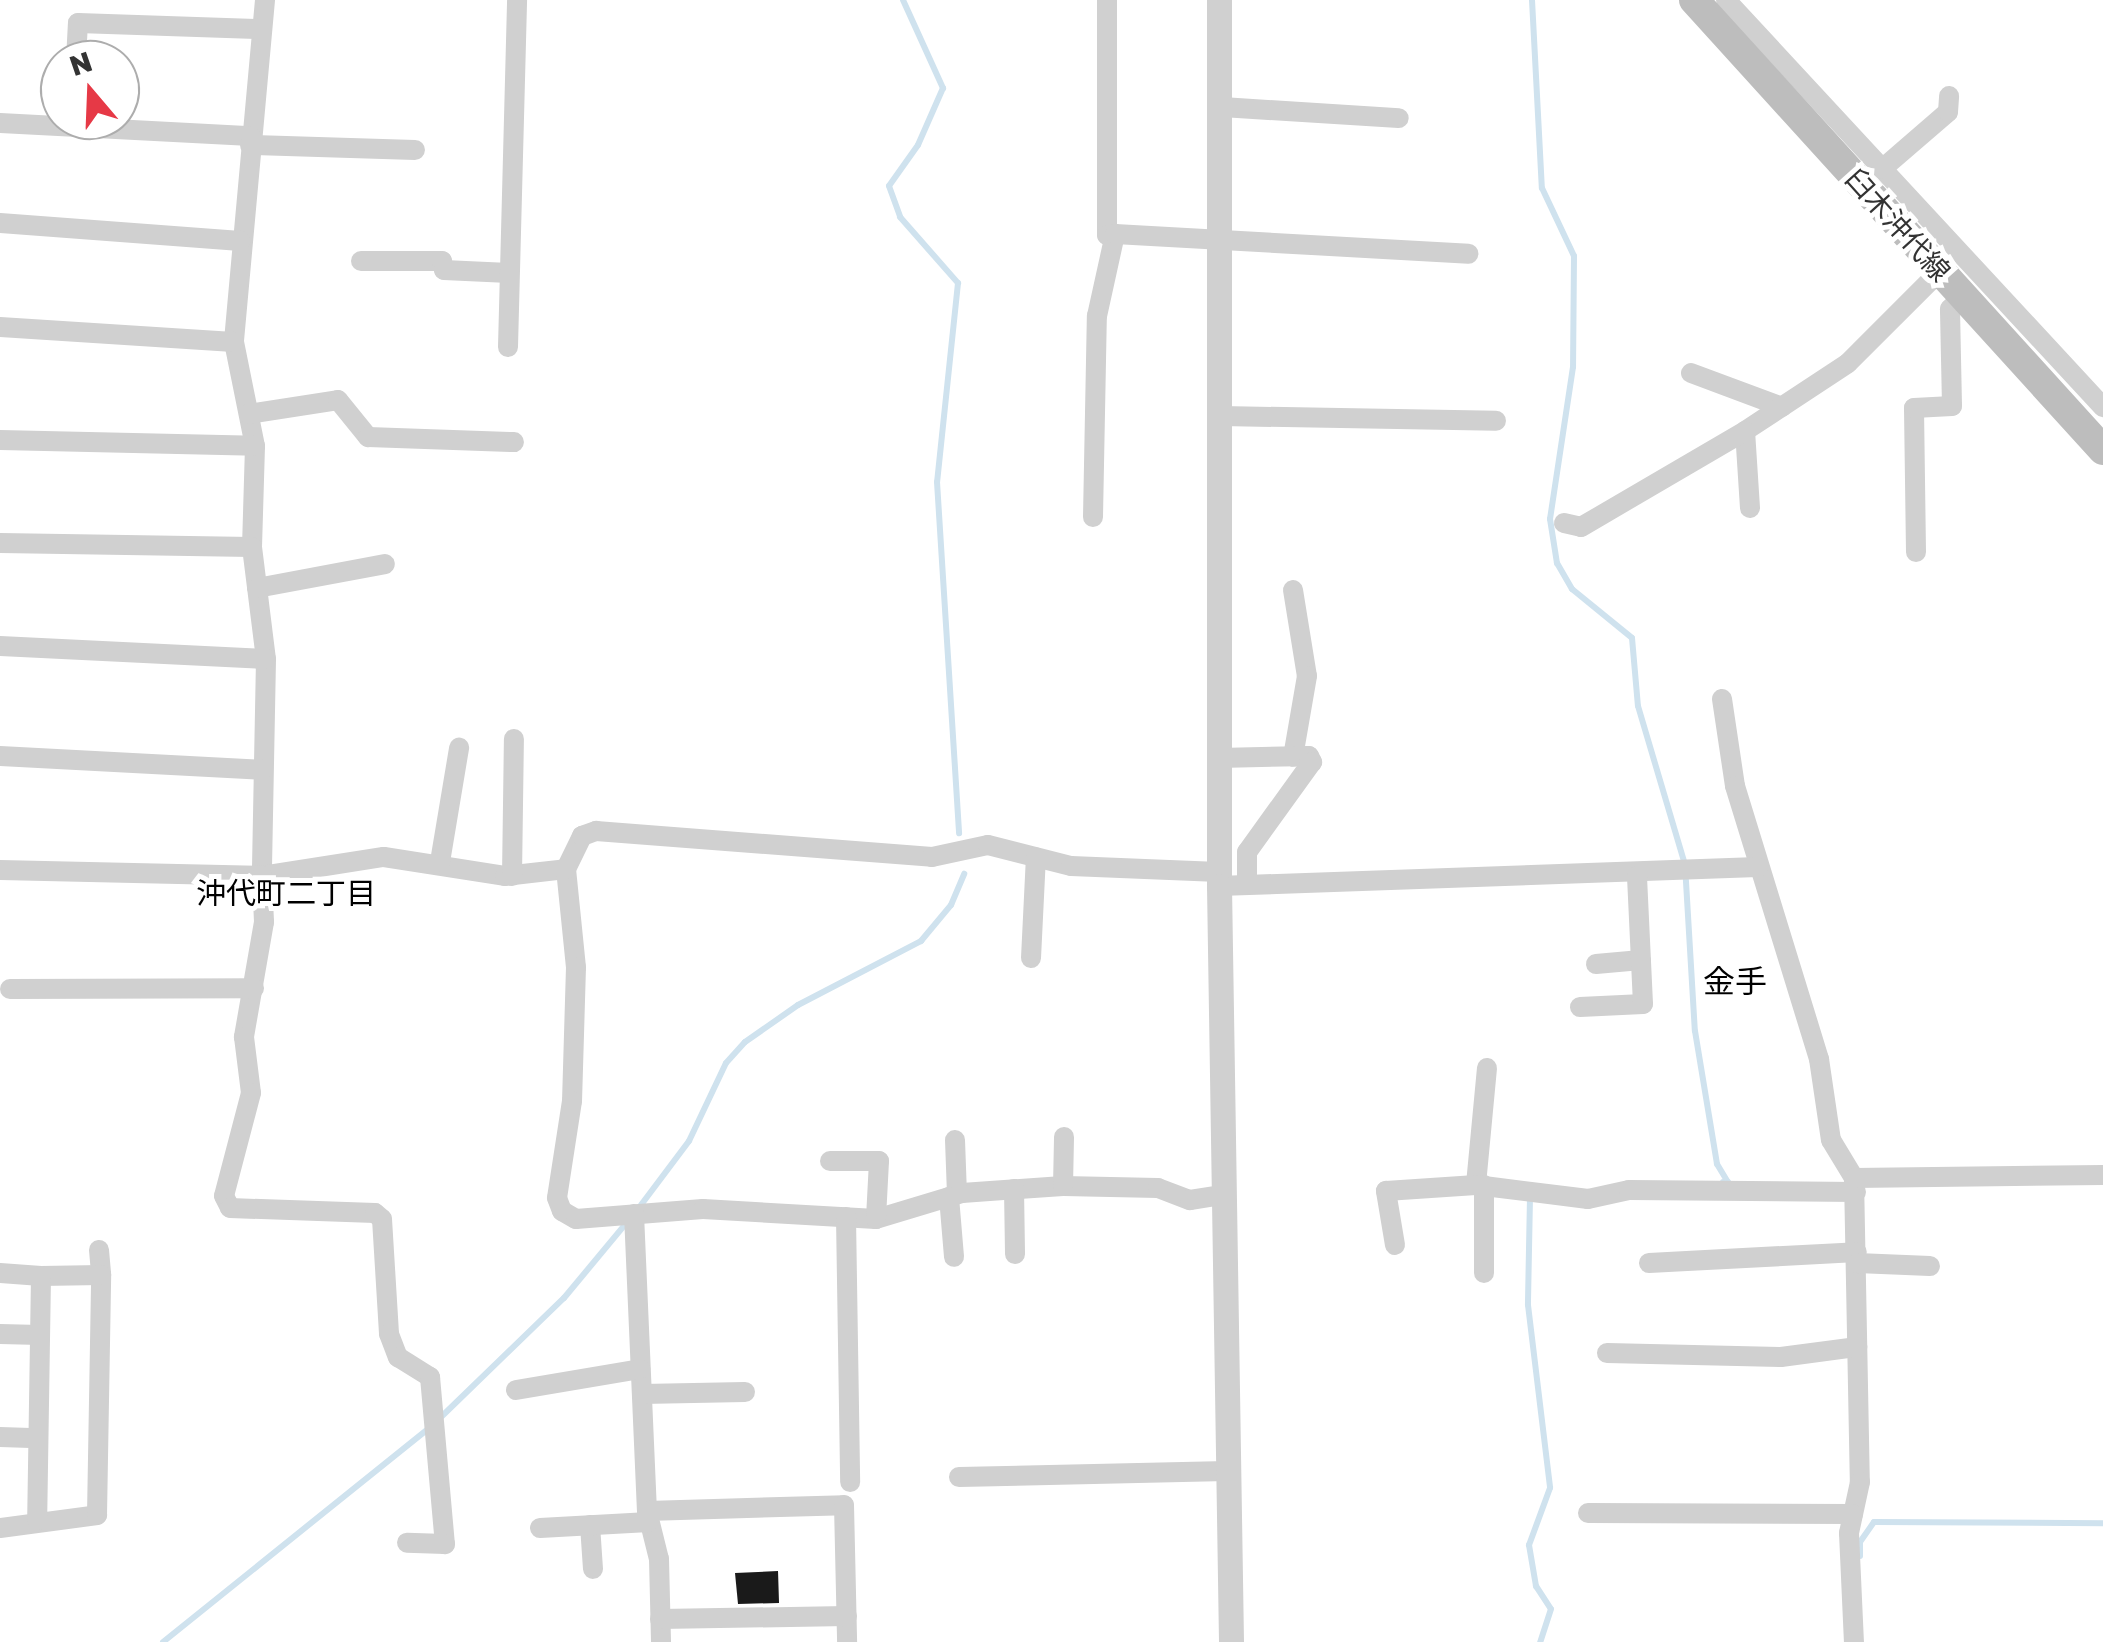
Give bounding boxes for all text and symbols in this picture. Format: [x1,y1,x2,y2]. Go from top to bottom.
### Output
north arrow [40,40,140,140]
text: N [65,44,96,82]
street label: 臼木沖代線 [1839,162,1957,288]
district label: 沖代町二丁目 [196,875,376,911]
district label: 金手 [1703,962,1767,1000]

